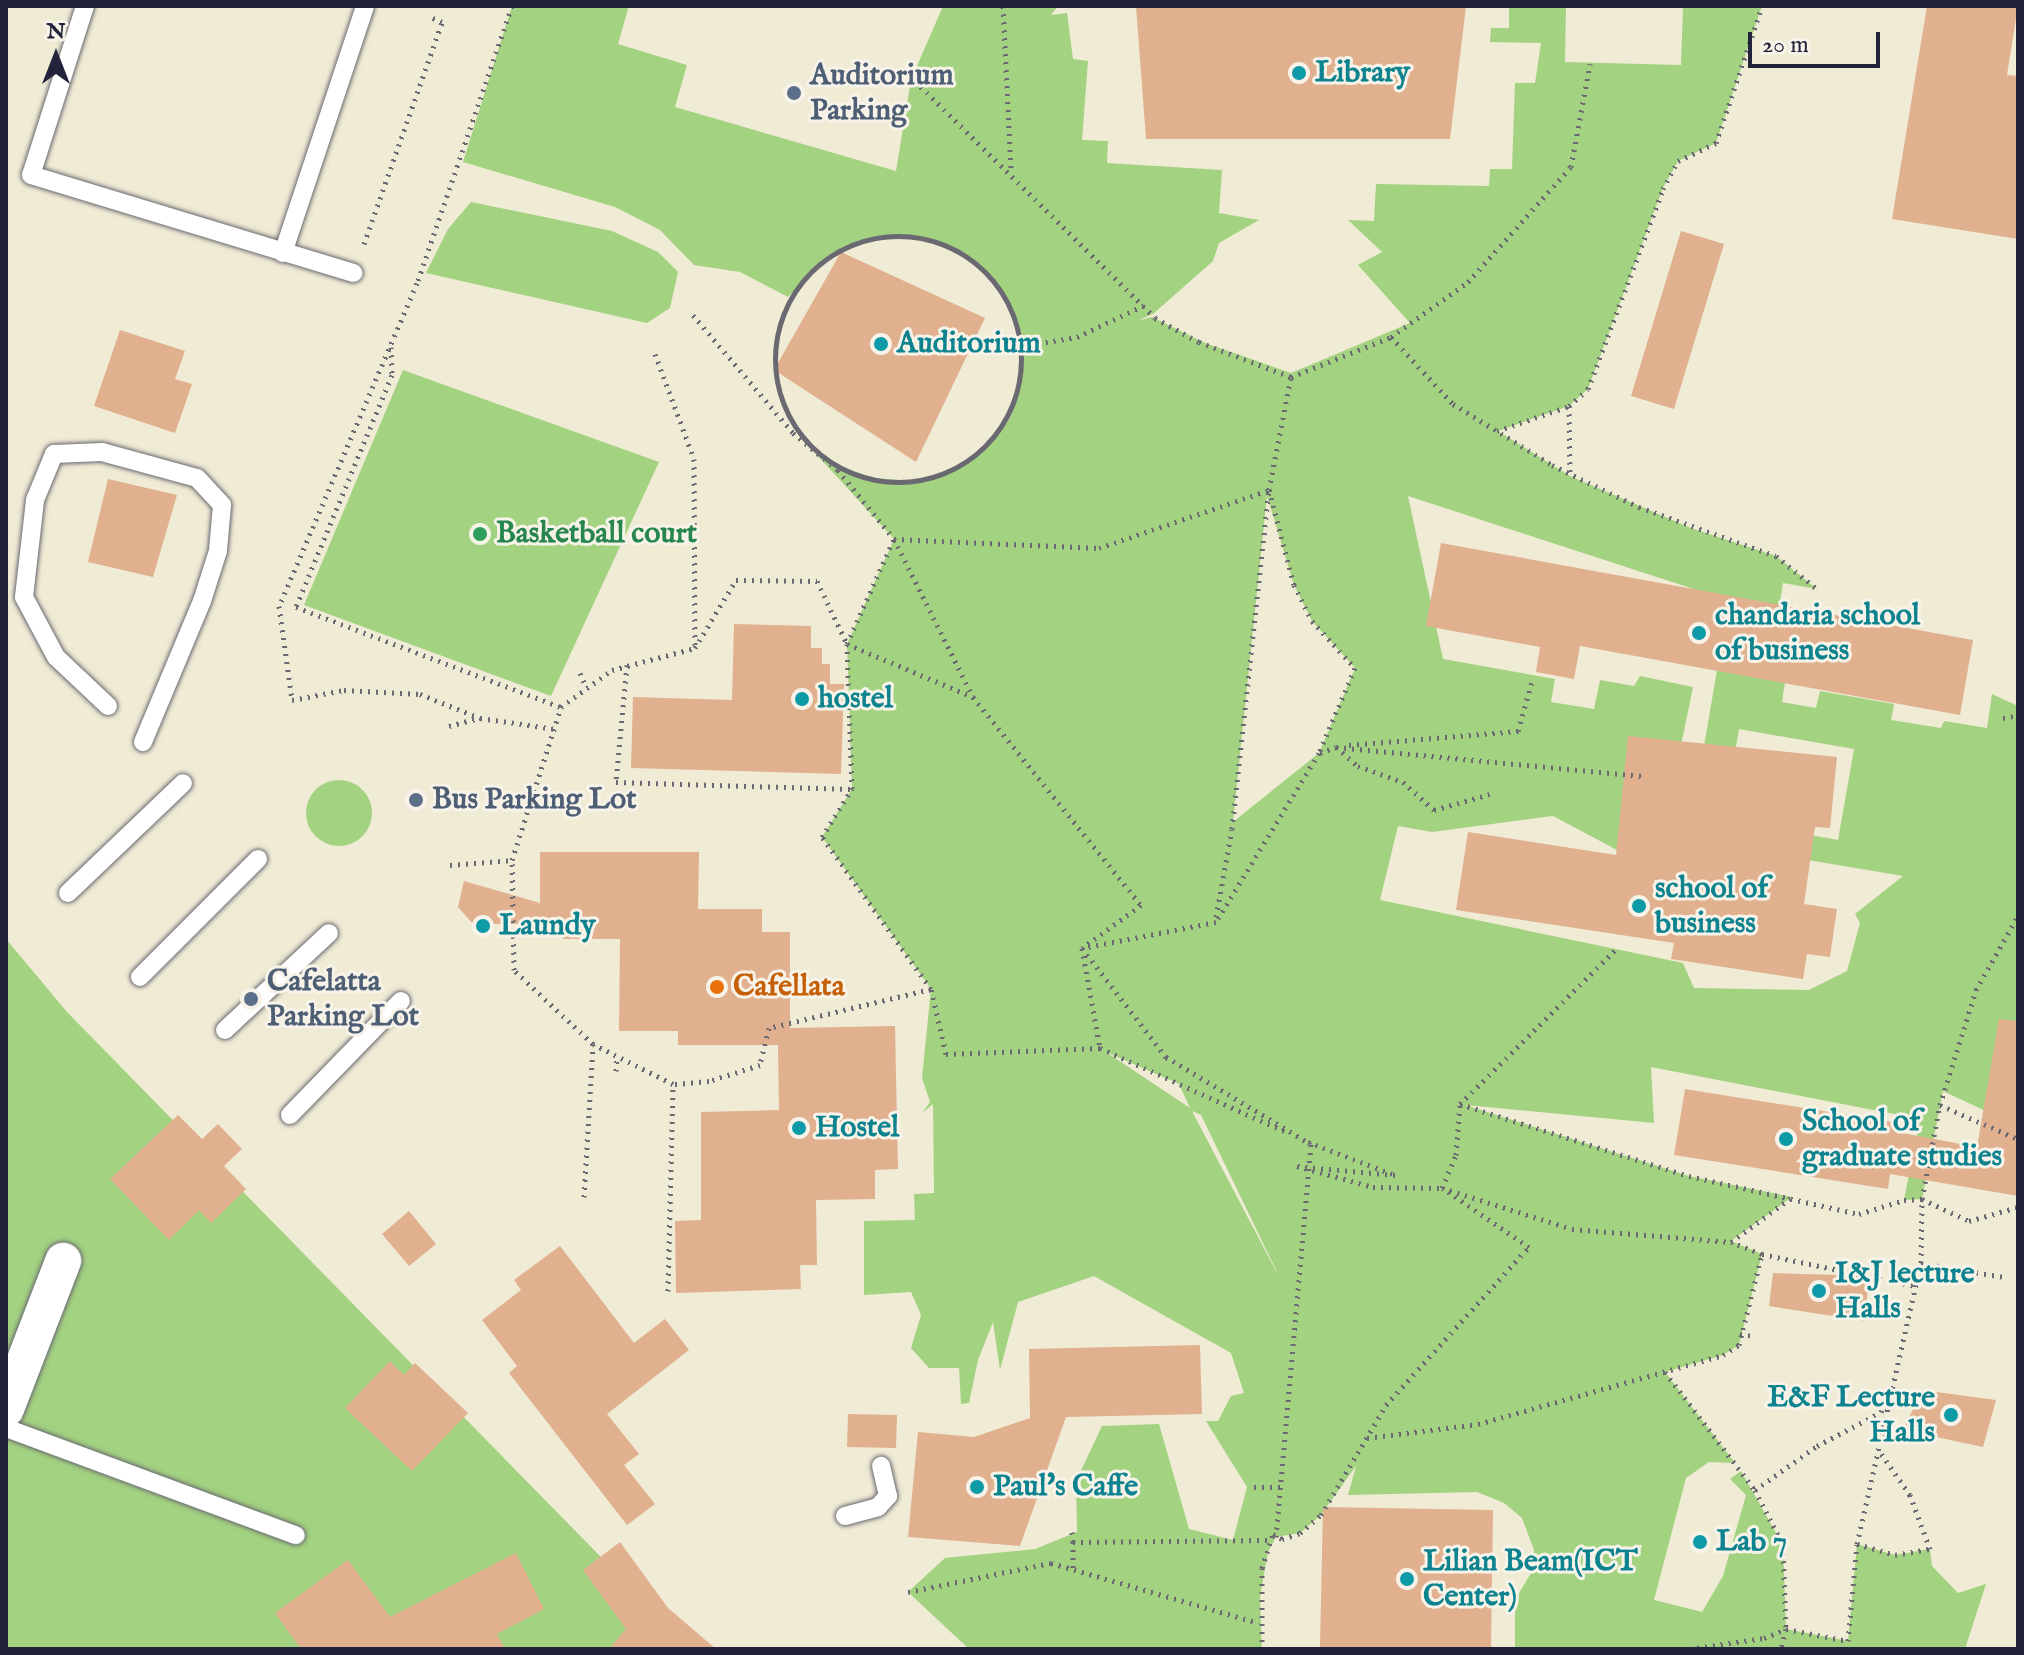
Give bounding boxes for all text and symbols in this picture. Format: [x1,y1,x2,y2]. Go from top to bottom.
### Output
north arrow [16,16,96,96]
scale bar [1752,16,1884,66]
text: N [46,18,66,46]
text: 20 m [1762,30,1809,61]
place label: Library [1315,55,1410,91]
place label: Auditorium Parking [810,58,954,128]
marker: Library [1290,64,1308,82]
marker: Auditorium Parking [785,84,803,102]
place label: Auditorium [897,326,1041,362]
marker: Auditorium [872,335,890,353]
place label: Basketball court [496,516,697,552]
marker: Basketball court [471,525,489,543]
place label: chandaria school of business [1715,598,1920,668]
marker: chandaria school of business [1690,624,1708,642]
place label: hostel [818,681,893,717]
marker: hostel [793,690,811,708]
place label: Bus Parking Lot [432,782,636,818]
marker: Bus Parking Lot [407,791,425,809]
place label: school of business [1655,871,1768,942]
marker: school of business [1630,897,1648,915]
place label: Laundy [499,908,595,944]
marker: Laundy [474,917,492,935]
place label: Cafelatta Parking Lot [267,964,419,1034]
place label: Cafellata [733,969,845,1005]
marker: Cafellata [708,978,726,996]
marker: Cafelatta Parking Lot [242,990,260,1008]
place label: School of graduate studies [1802,1104,2002,1174]
place label: Hostel [815,1110,899,1146]
marker: Hostel [790,1119,808,1137]
marker: School of graduate studies [1777,1130,1795,1148]
place label: I&J lecture Halls [1835,1256,1975,1326]
marker: I&J lecture Halls [1810,1282,1828,1300]
place label: E&F Lecture Halls [1767,1380,1935,1450]
marker: E&F Lecture Halls [1942,1406,1960,1424]
place label: Paul's Caffe [993,1469,1138,1505]
marker: Paul's Caffe [968,1478,986,1496]
place label: Lab 7 [1716,1524,1787,1560]
marker: Lab 7 [1691,1533,1709,1551]
place label: Lilian Beam(ICT Center) [1423,1544,1637,1614]
marker: Lilian Beam(ICT Center) [1398,1570,1416,1588]

